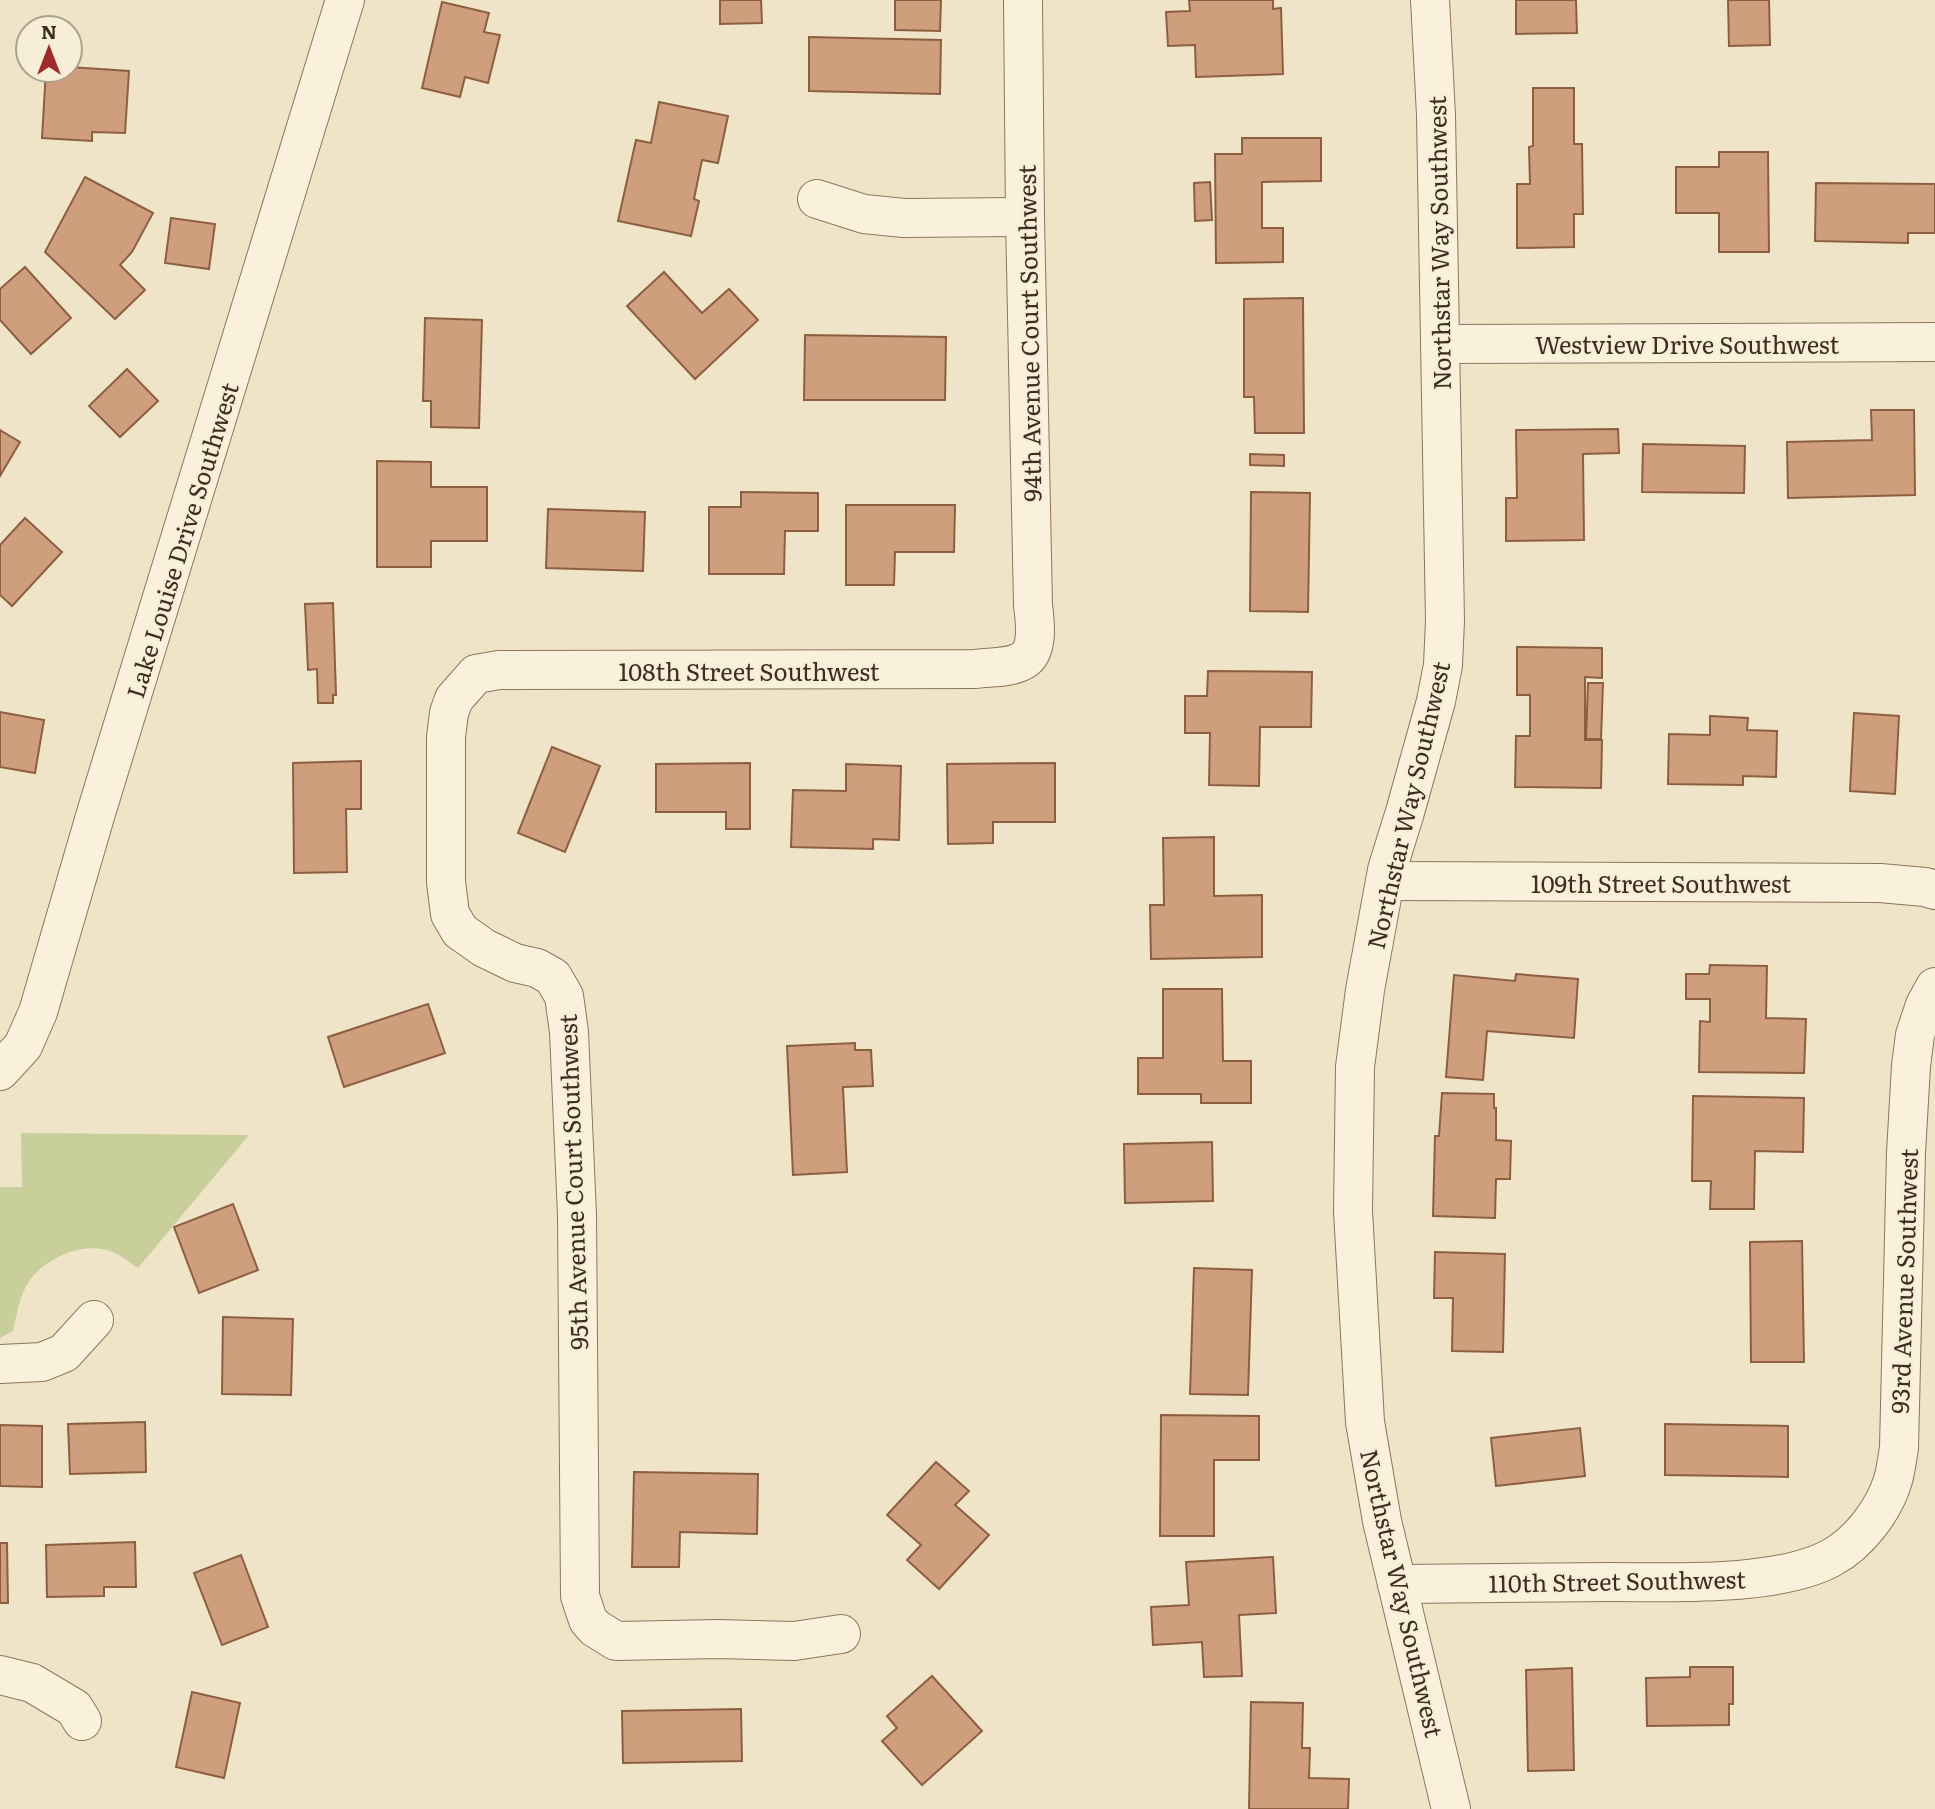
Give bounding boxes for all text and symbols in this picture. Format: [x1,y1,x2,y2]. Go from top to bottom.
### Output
north arrow [14,14,84,84]
text: N [41,17,57,45]
street label: Northstar Way Southwest [1418,95,1458,391]
street label: 94th Avenue Court Southwest [1008,164,1048,502]
street label: Westview Drive Southwest [1535,326,1839,361]
street label: Lake Louise Drive Southwest [116,378,246,702]
street label: 108th Street Southwest [619,653,880,688]
street label: Northstar Way Southwest [1357,657,1457,952]
street label: 109th Street Southwest [1531,865,1791,900]
street label: 95th Avenue Court Southwest [549,1013,595,1351]
street label: 93rd Avenue Southwest [1881,1147,1925,1414]
street label: Northstar Way Southwest [1353,1446,1453,1741]
street label: 110th Street Southwest [1488,1560,1746,1600]

